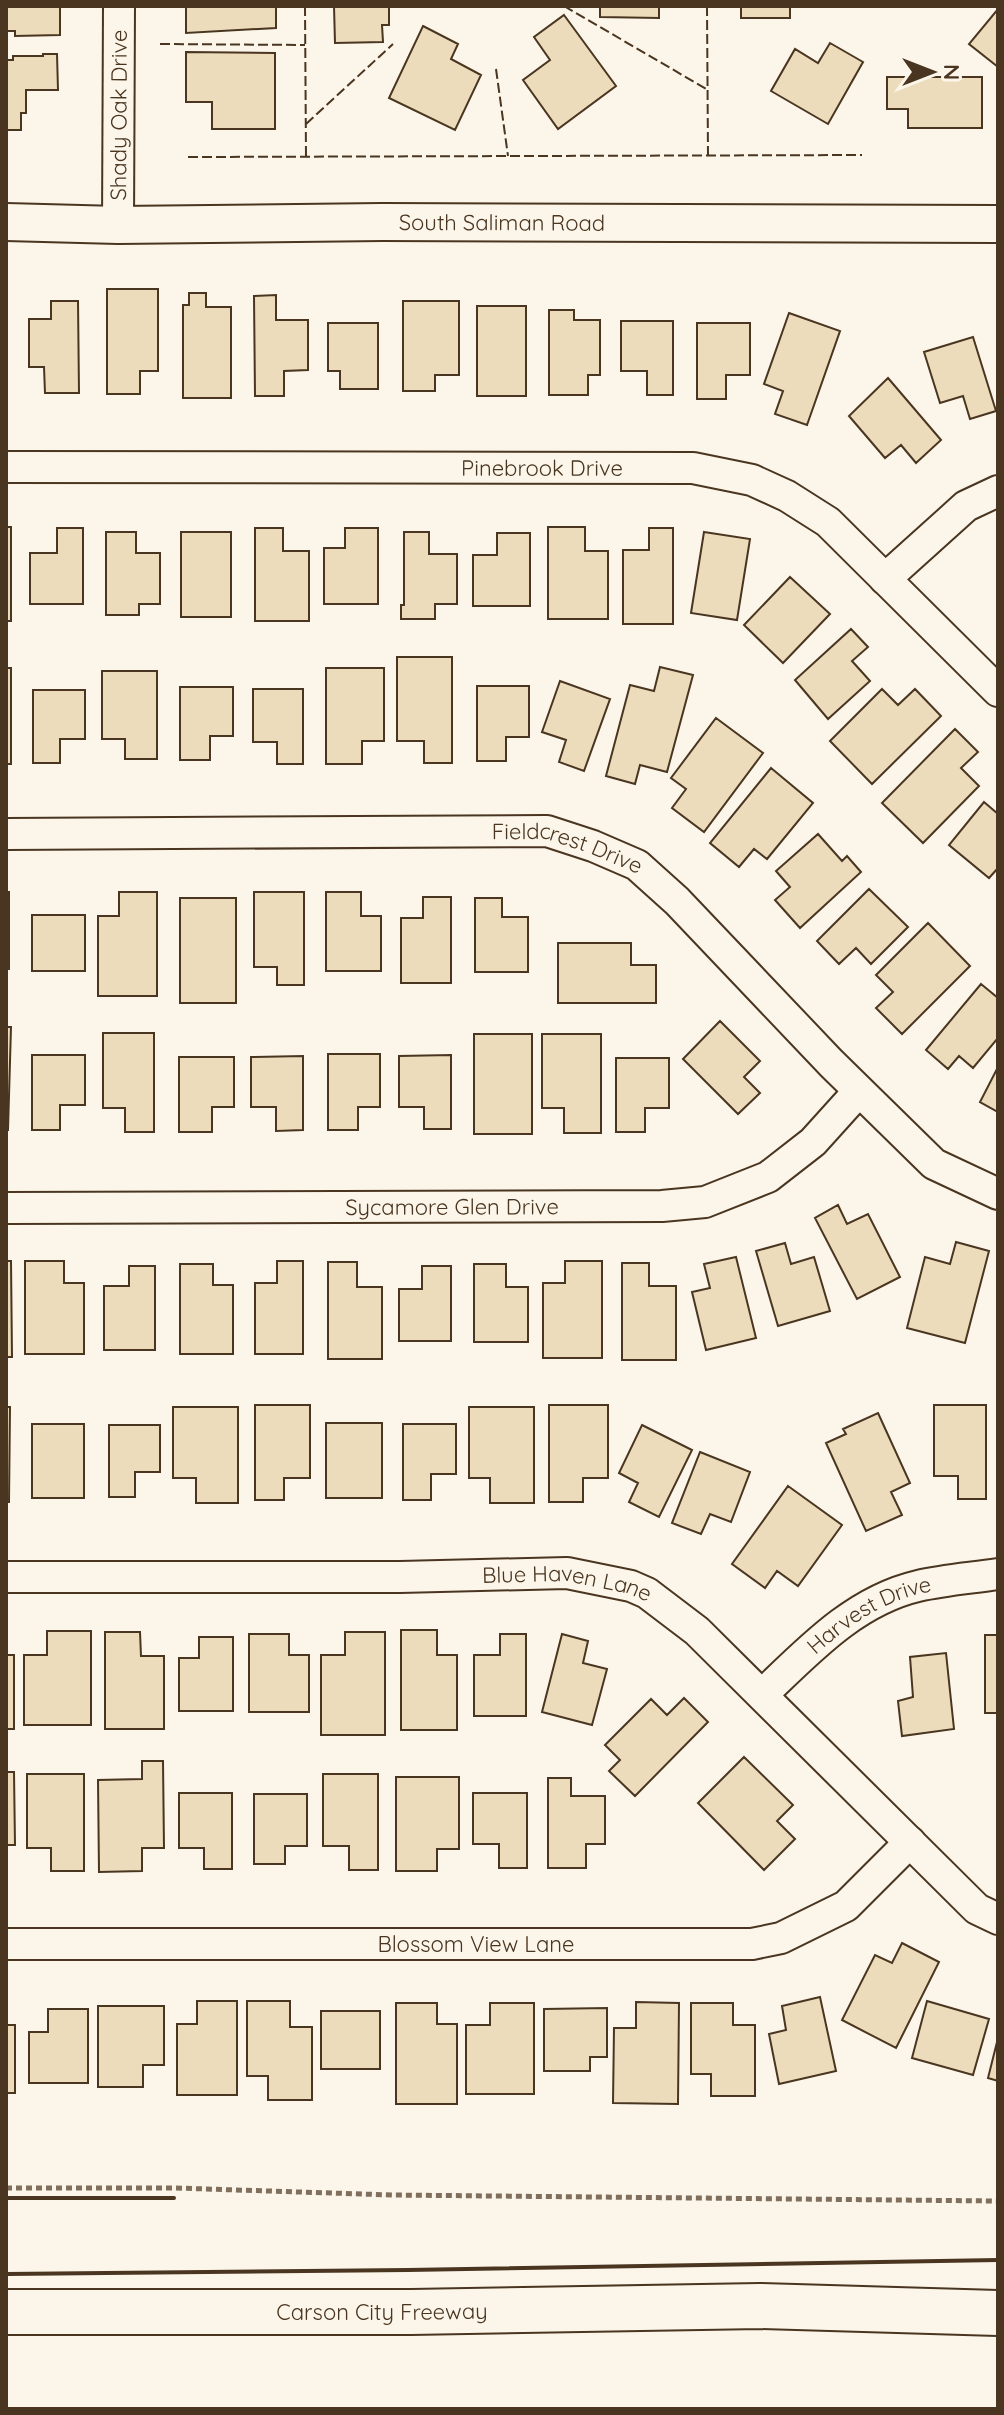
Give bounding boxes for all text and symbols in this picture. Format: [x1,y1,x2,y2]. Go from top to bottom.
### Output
street label: Shady Oak Drive [104,29,133,201]
north arrow [892,32,972,112]
text: N [938,64,966,80]
street label: South Saliman Road [399,208,605,237]
street label: Pinebrook Drive [461,454,623,482]
street label: Fieldcrest Drive [492,817,647,880]
street label: Sycamore Glen Drive [345,1192,559,1221]
street label: Blue Haven Lane [482,1559,656,1608]
street label: Harvest Drive [801,1570,933,1660]
street label: Blossom View Lane [377,1930,575,1958]
street label: Carson City Freeway [276,2297,488,2326]

